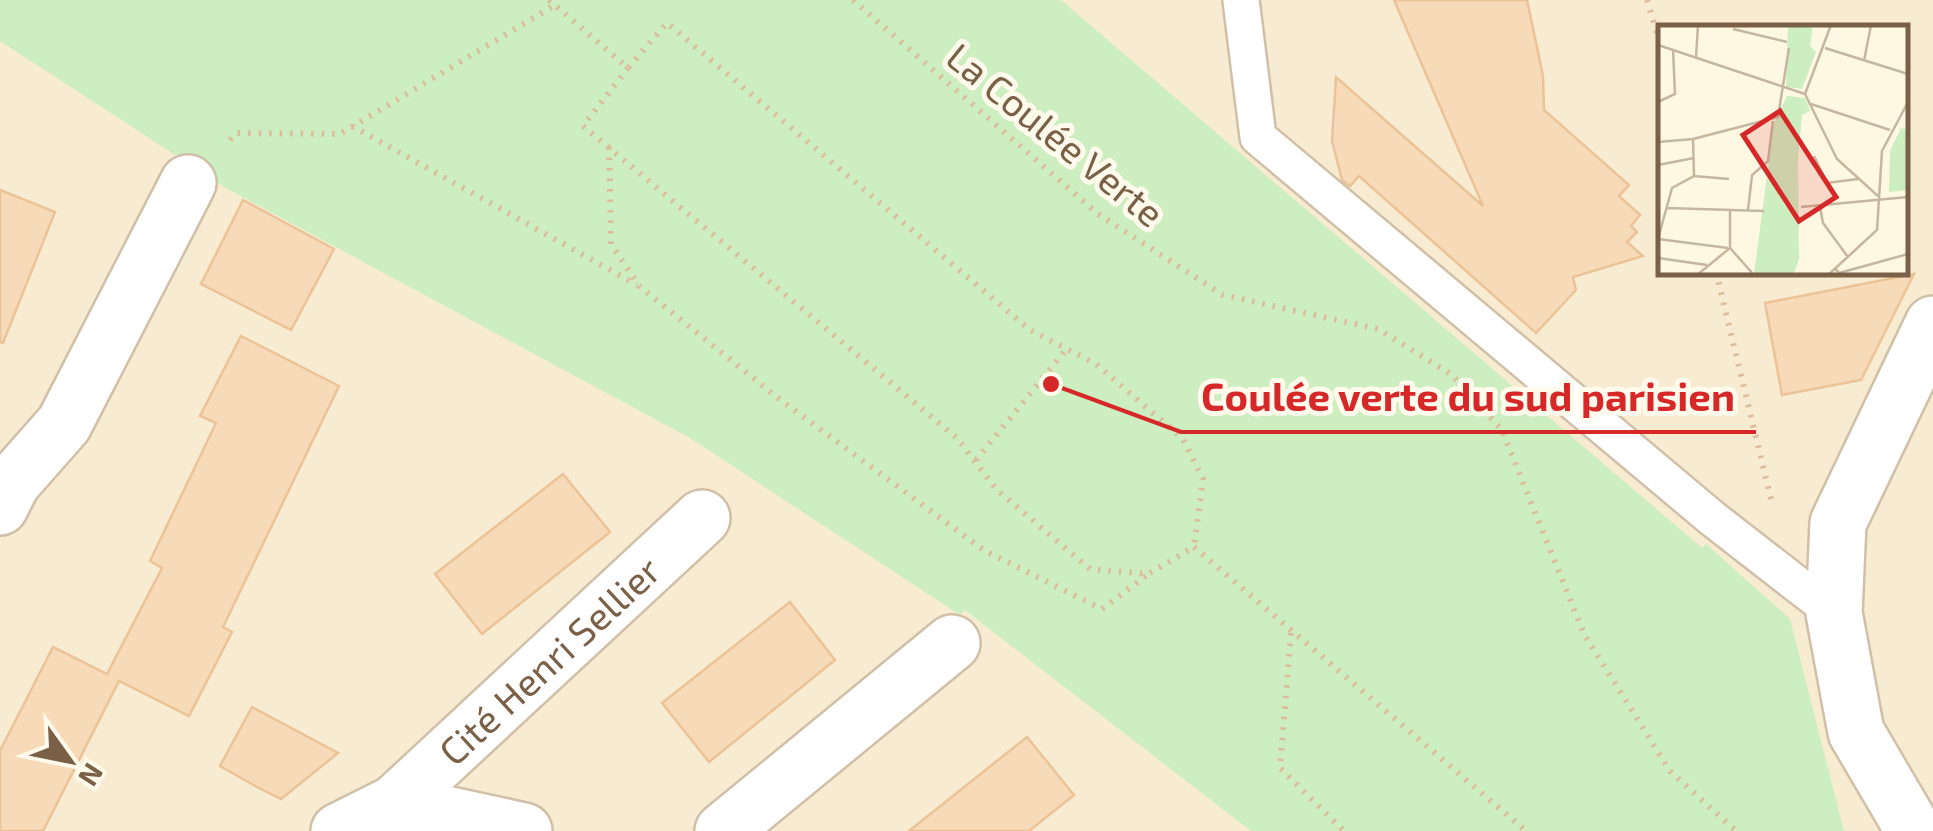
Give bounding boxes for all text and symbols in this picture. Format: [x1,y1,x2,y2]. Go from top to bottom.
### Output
inset map [1658,25,1908,275]
street label: La Coulée Verte [938,33,1174,235]
callout: Coulée verte du sud parisien [1181,362,1756,432]
text: Coulée verte du sud parisien [1201,371,1735,419]
street label: Cité Henri Sellier [429,546,669,774]
north arrow [20,711,120,811]
text: N [72,757,112,793]

